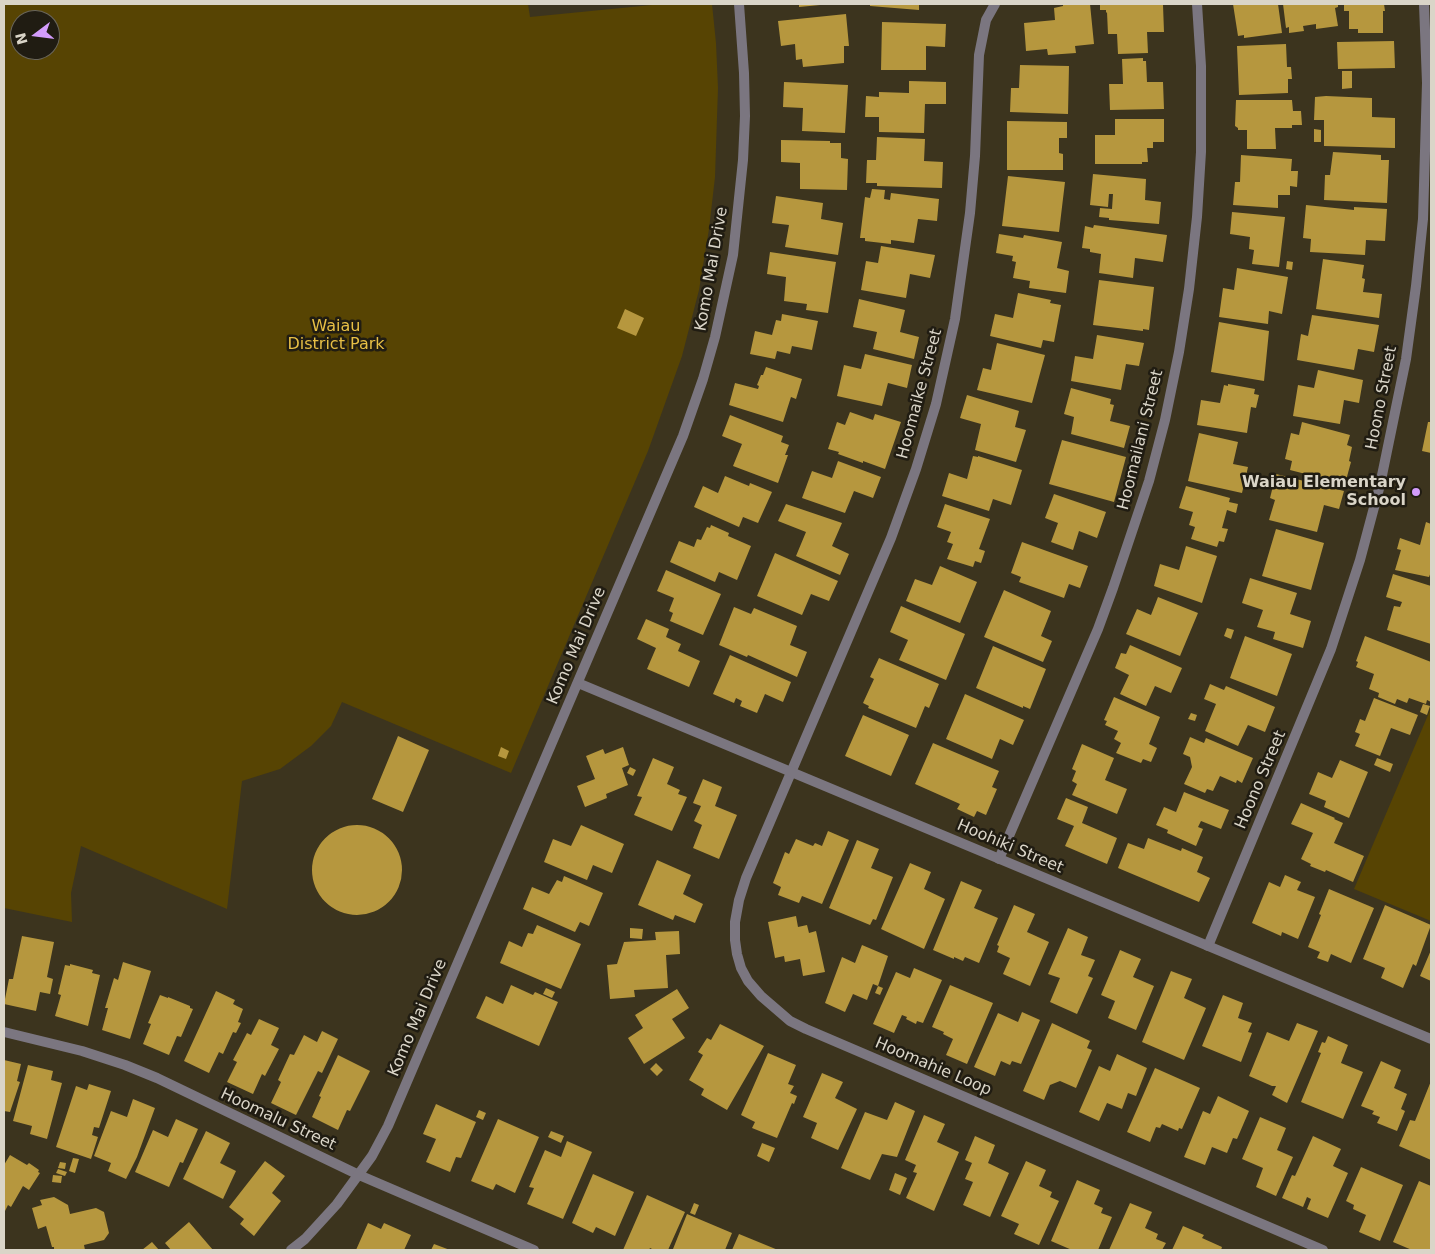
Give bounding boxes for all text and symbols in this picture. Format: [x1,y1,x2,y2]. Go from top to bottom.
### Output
north arrow [10,10,60,60]
text: N [12,31,31,46]
street label: Komo Mai Drive [692,205,732,333]
park label: Waiau District Park [287,317,385,355]
street label: Hoomaike Street [893,327,947,461]
street label: Hoono Street [1363,345,1401,451]
street label: Hoomailani Street [1114,368,1168,512]
place label: Waiau Elementary School [1242,473,1406,511]
marker: Waiau Elementary School [1410,486,1422,498]
street label: Komo Mai Drive [544,584,610,708]
street label: Hoono Street [1232,728,1290,832]
street label: Hoohiki Street [954,816,1066,878]
street label: Komo Mai Drive [385,956,451,1080]
street label: Hoomahie Loop [872,1034,994,1100]
street label: Hoomalu Street [217,1085,339,1155]

